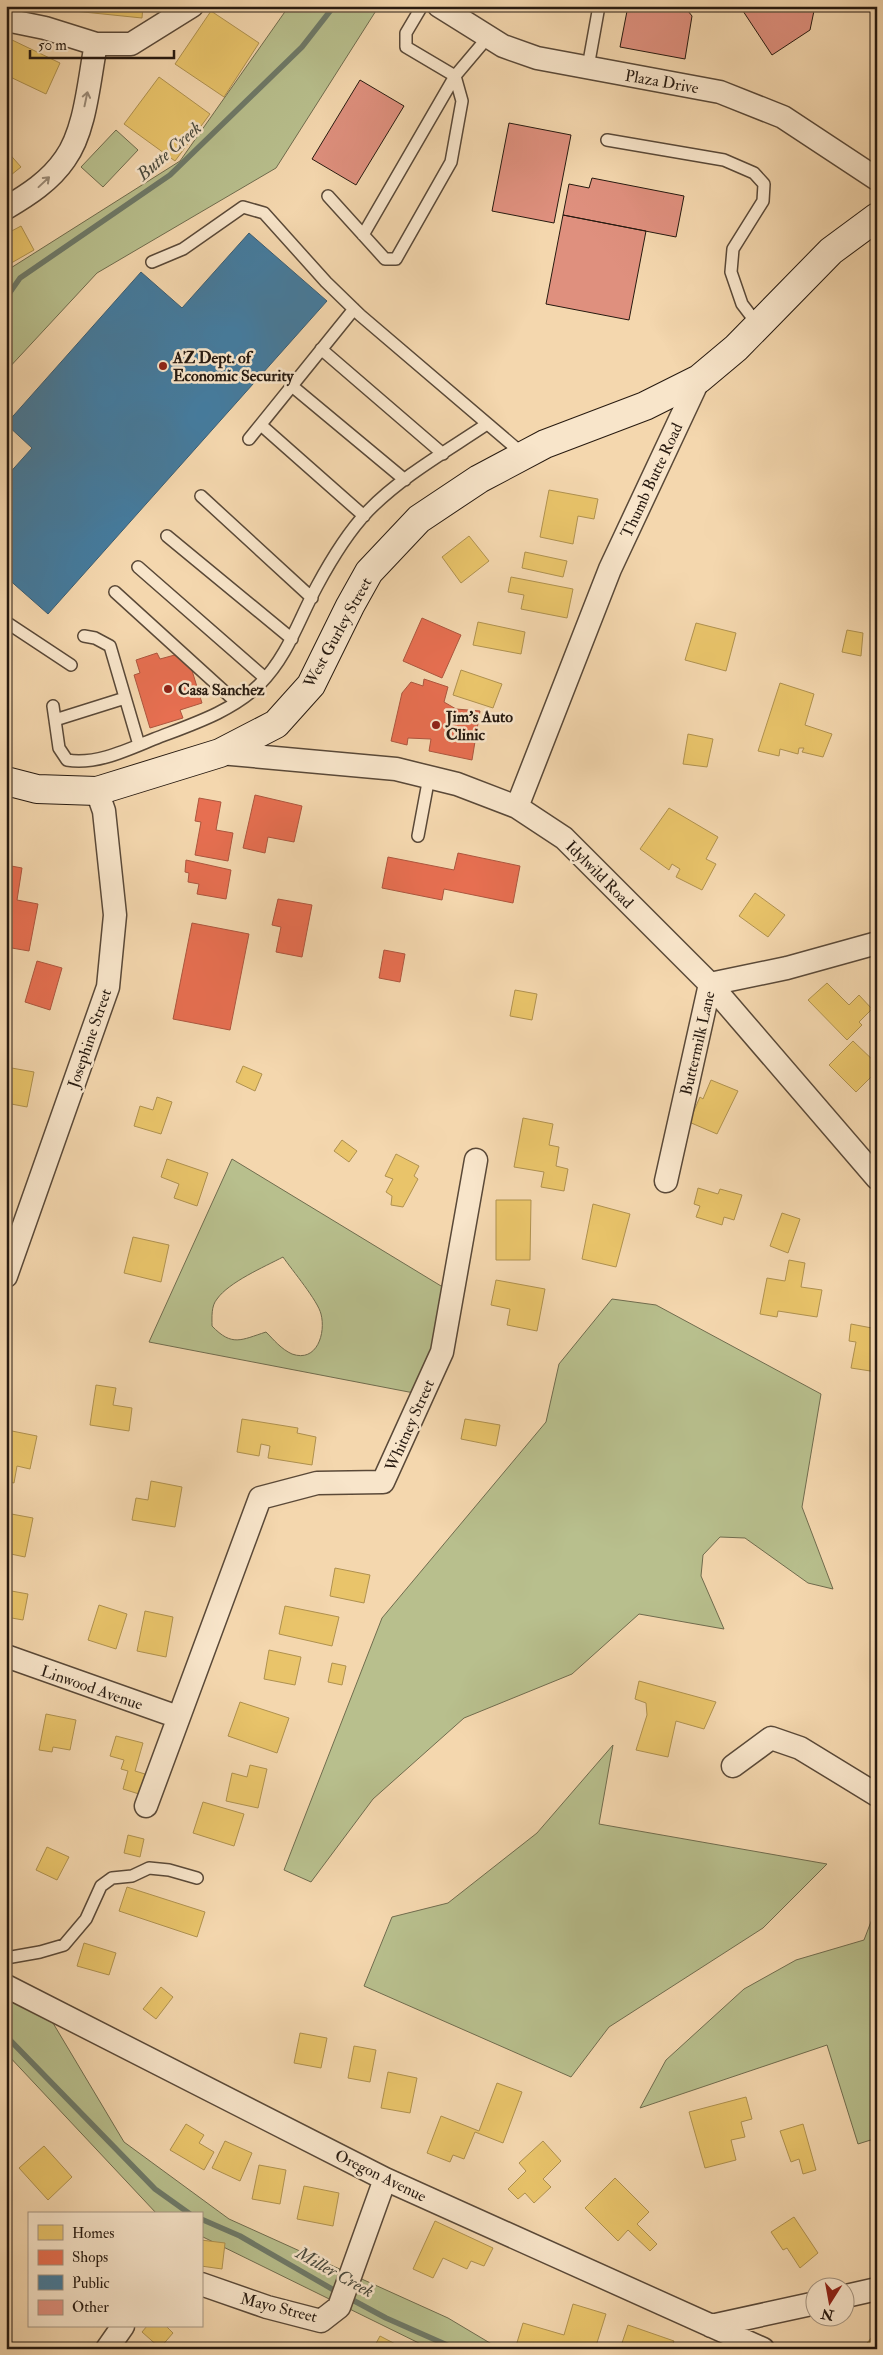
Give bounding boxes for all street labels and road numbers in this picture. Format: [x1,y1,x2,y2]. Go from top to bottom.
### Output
street label: Plaza Drive [623,66,700,98]
street label: Thumb Butte Road [617,420,687,541]
street label: West Gurley Street [299,574,376,692]
street label: Idylwild Road [561,837,638,913]
street label: Josephine Street [63,986,117,1092]
street label: Buttermilk Lane [676,989,720,1097]
street label: Whitney Street [380,1377,439,1475]
street label: Linwood Avenue [38,1661,146,1715]
street label: Oregon Avenue [332,2145,430,2207]
street label: Mayo Street [238,2289,319,2327]

